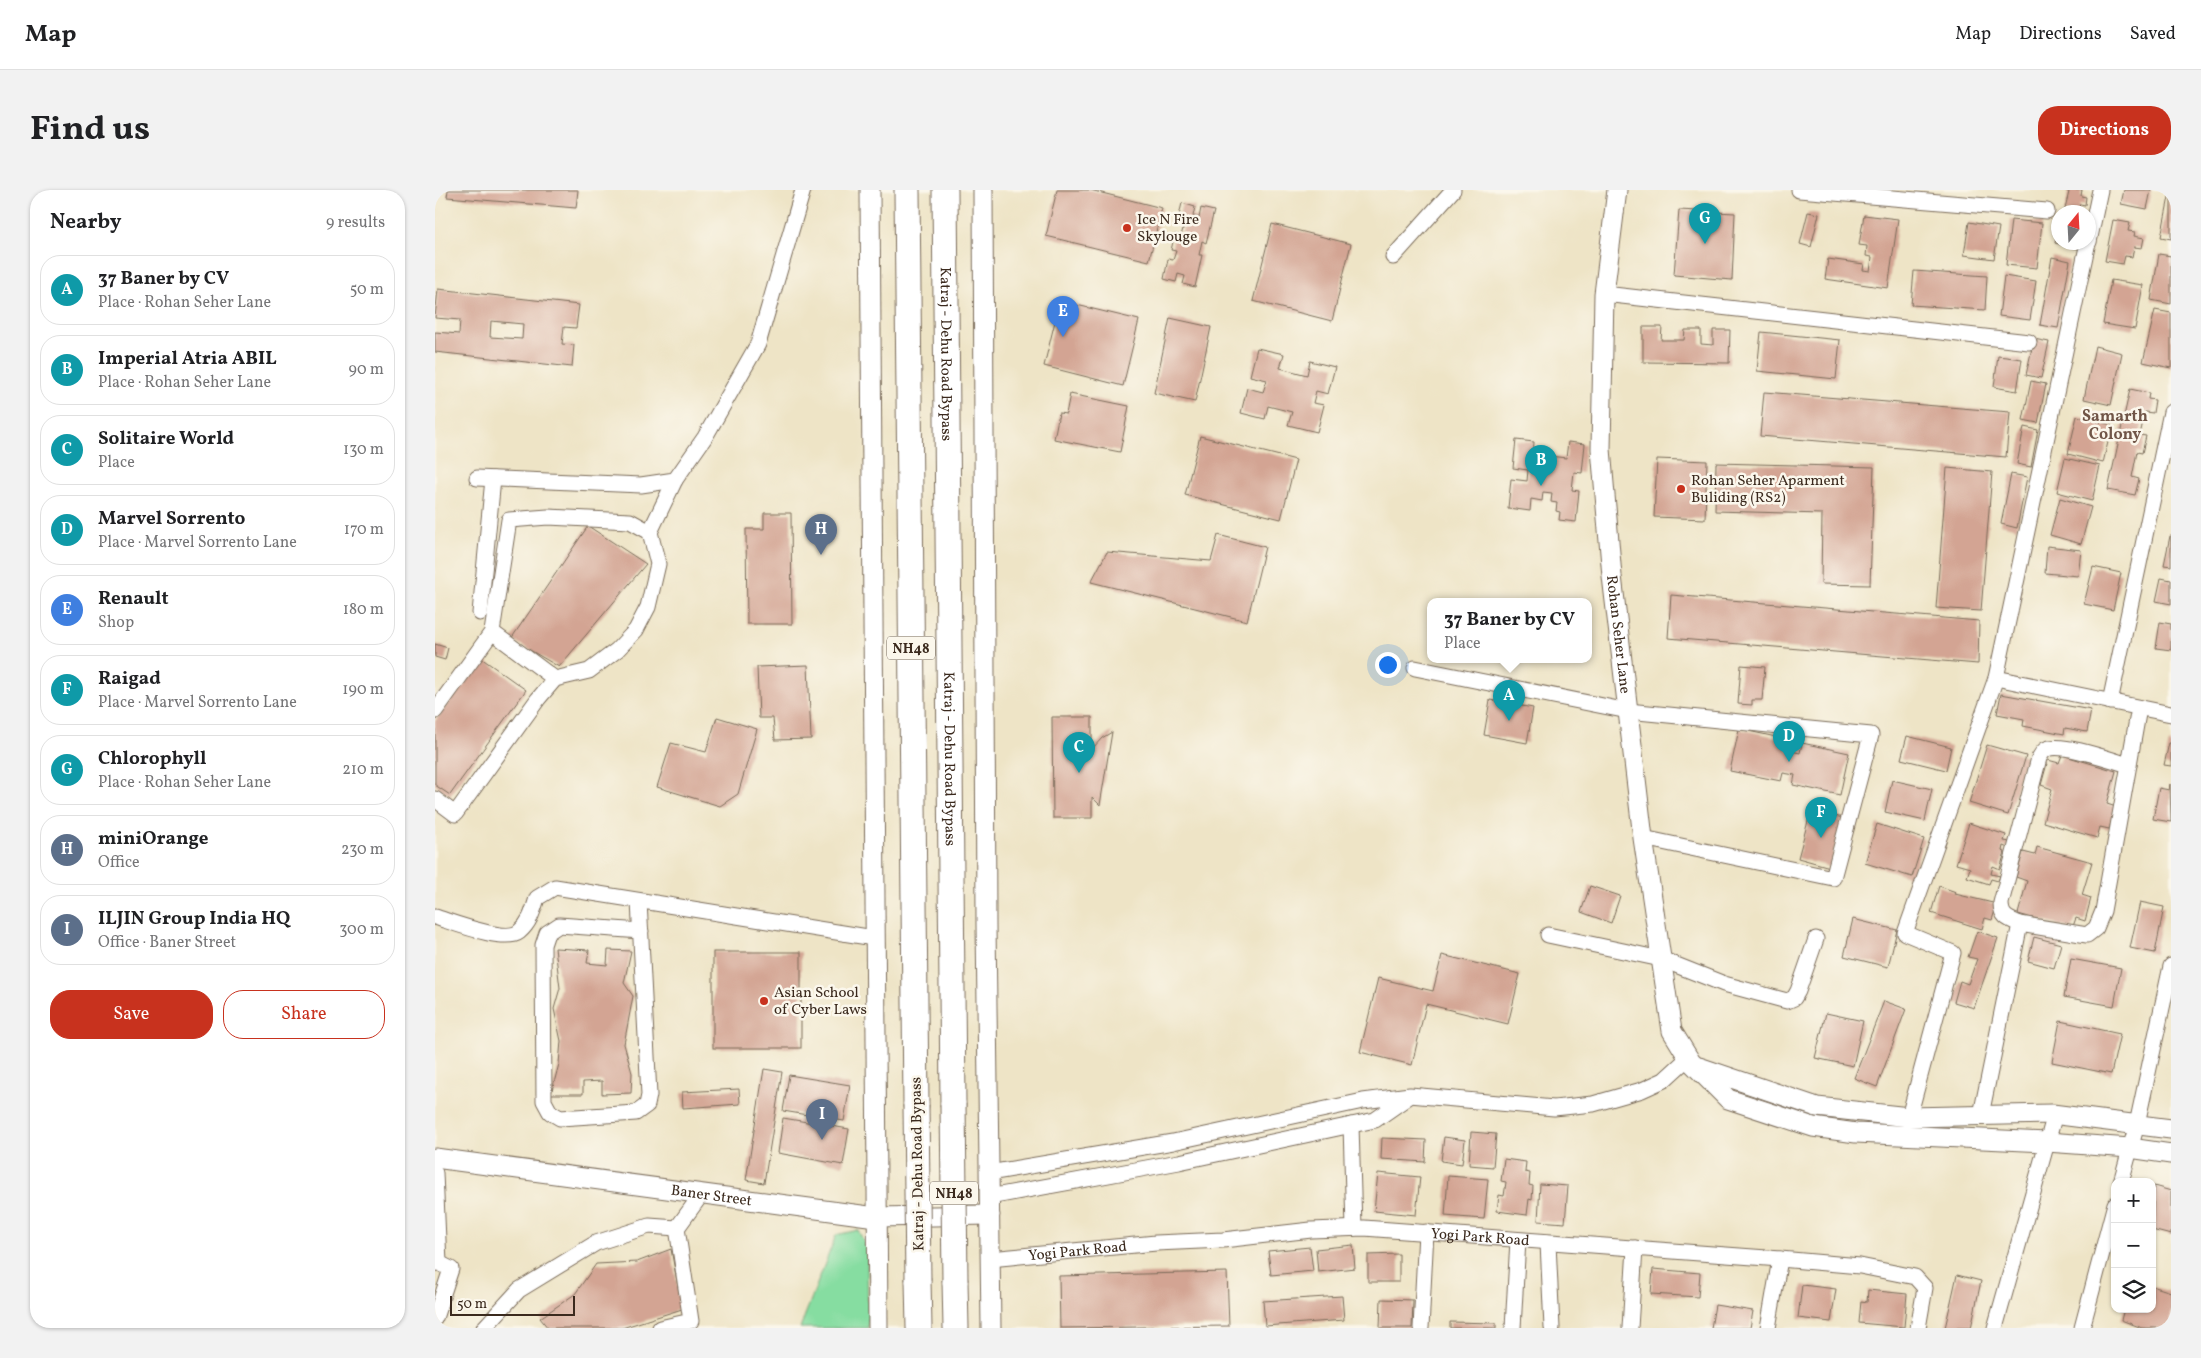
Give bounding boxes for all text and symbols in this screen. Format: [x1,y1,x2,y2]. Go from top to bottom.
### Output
text: Map [25,18,76,52]
text: Map [1955,22,1991,47]
text: Directions [2019,22,2102,47]
text: Saved [2130,22,2176,47]
text: Find us [30,106,150,154]
button: Directions [2038,106,2171,155]
pin: G [1689,203,1721,244]
north arrow [2051,205,2096,250]
text: Nearby [50,208,121,237]
place label: Ice N Fire Skylouge [1137,210,1199,248]
text: 9 results [326,212,385,234]
marker: Ice N Fire Skylouge [1121,222,1133,234]
text: 37 Baner by CV [98,266,229,292]
street label: Katraj - Dehu Road Bypass [934,267,956,441]
text: A [61,279,73,301]
text: 50 m [350,279,384,301]
text: Place · Rohan Seher Lane [98,292,271,314]
pin: E [1047,296,1079,337]
text: Imperial Atria ABIL [98,346,277,372]
text: B [62,359,72,381]
text: 90 m [348,359,384,381]
text: Place · Rohan Seher Lane [98,372,271,394]
district label: Samarth Colony [2082,406,2148,446]
text: Solitaire World [98,426,234,452]
text: C [62,439,72,461]
text: 130 m [343,439,384,461]
pin: B [1525,445,1557,486]
text: Place [98,452,135,474]
place label: Rohan Seher Aparment Buliding (RS2) [1691,471,1845,509]
marker: Rohan Seher Aparment Buliding (RS2) [1675,483,1687,495]
text: Marvel Sorrento [98,506,245,532]
pin: H [805,514,837,555]
text: D [61,519,73,541]
text: 170 m [344,519,384,541]
text: Place · Marvel Sorrento Lane [98,532,297,554]
street label: Rohan Seher Lane [1600,574,1635,695]
text: Renault [98,586,169,612]
popup [1427,598,1592,663]
text: E [62,599,72,621]
text: 180 m [343,599,384,621]
text: 37 Baner by CV [1444,607,1575,633]
text: Shop [98,612,134,634]
text: Place [1444,633,1481,655]
road number: NH48 [887,636,935,659]
your location [1375,652,1401,678]
text: Raigad [98,666,161,692]
street label: Katraj - Dehu Road Bypass [937,672,960,846]
text: F [62,679,72,701]
text: 190 m [342,679,384,701]
pin: A [1493,680,1525,721]
text: Place · Marvel Sorrento Lane [98,692,297,714]
pin: D [1773,721,1805,762]
pin: C [1063,732,1095,773]
text: Chlorophyll [98,746,207,772]
text: G [61,759,73,781]
text: 210 m [342,759,384,781]
text: Place · Rohan Seher Lane [98,772,271,794]
pin: F [1805,797,1837,838]
text: miniOrange [98,826,209,852]
text: H [61,839,73,861]
text: 230 m [341,839,384,861]
text: Office [98,852,140,874]
text: ILJIN Group India HQ [98,906,290,932]
text: I [64,919,70,941]
text: 300 m [339,919,384,941]
text: Office · Baner Street [98,932,236,954]
place label: Asian School of Cyber Laws [774,983,867,1021]
button: Save [50,990,213,1039]
button: Share [223,990,385,1039]
marker: Asian School of Cyber Laws [758,995,770,1007]
street label: Katraj - Dehu Road Bypass [906,1077,931,1251]
pin: I [806,1099,838,1140]
map controls [2111,1178,2156,1313]
button: + [2111,1178,2156,1223]
street label: Baner Street [670,1181,753,1212]
road number: NH48 [930,1181,978,1204]
button: − [2111,1223,2156,1268]
street label: Yogi Park Road [1430,1224,1530,1252]
street label: Yogi Park Road [1028,1237,1128,1267]
button: layers [2111,1268,2156,1313]
scale bar [450,1293,575,1316]
text: 50 m [457,1295,487,1314]

